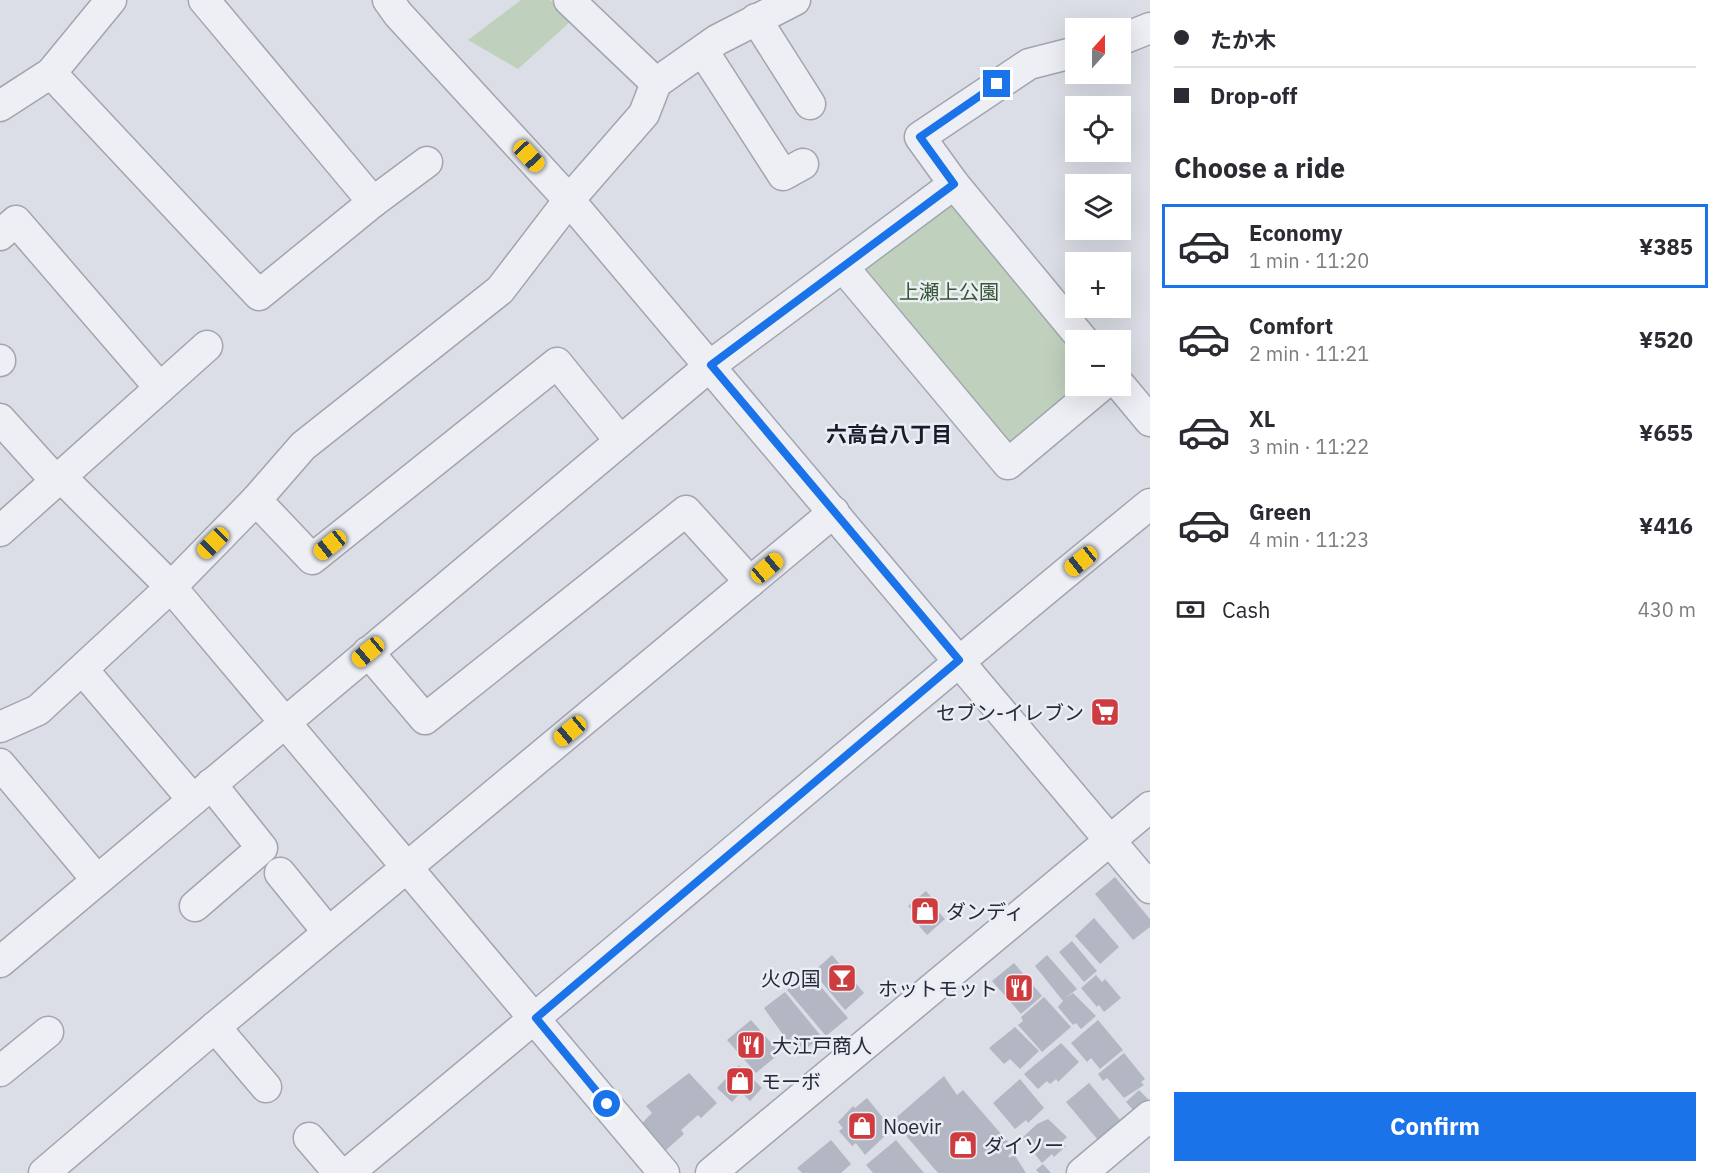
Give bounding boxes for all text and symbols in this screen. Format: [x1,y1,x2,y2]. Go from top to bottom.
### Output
north arrow [1065,18,1131,84]
map controls [1065,18,1131,396]
text: たか木 [1210,25,1276,54]
route end [983,70,1010,97]
text: Drop-off [1210,81,1297,110]
button: locate [1065,96,1131,162]
car [510,137,548,175]
text: Choose a ride [1174,150,1345,185]
button: layers [1065,174,1131,240]
text: Economy [1249,218,1343,247]
icon: car [1177,219,1231,273]
text: ¥385 [1639,232,1693,261]
text: 1 min · 11:20 [1249,247,1369,274]
button: + [1065,252,1131,318]
park label: 上瀬上公園 [899,278,999,305]
text: Comfort [1249,311,1333,340]
icon: car [1177,312,1231,366]
text: ¥520 [1639,325,1693,354]
button: − [1065,330,1131,396]
text: 2 min · 11:21 [1249,340,1369,367]
text: XL [1249,404,1275,433]
icon: car [1177,405,1231,459]
text: ¥655 [1639,418,1693,447]
district label: 六高台八丁目 [826,420,952,448]
text: 3 min · 11:22 [1249,433,1369,460]
text: Green [1249,497,1311,526]
icon: car [1177,498,1231,552]
text: ¥416 [1639,511,1693,540]
car [194,524,232,562]
text: 4 min · 11:23 [1249,526,1369,553]
car [310,527,350,563]
car [1061,543,1101,579]
car [747,550,787,586]
icon: cash [1174,593,1207,626]
text: Cash [1222,595,1271,624]
text: 430 m [1638,596,1696,623]
car [348,634,388,670]
supermarket icon: セブン-イレブン [1089,696,1121,728]
place label: セブン-イレブン [936,699,1084,726]
car [550,713,590,749]
shop icon: ダンディ [909,895,941,927]
place label: ダンディ [946,898,1025,925]
bar icon: 火の国 [826,962,858,994]
place label: 火の国 [761,965,821,992]
restaurant icon: ホットモット [1003,972,1035,1004]
place label: ホットモット [878,975,998,1002]
restaurant icon: 大江戸商人 [735,1029,767,1061]
place label: 大江戸商人 [772,1032,872,1059]
shop icon: モーボ [724,1065,756,1097]
place label: モーボ [761,1068,821,1095]
route start [593,1090,620,1117]
button: Confirm [1174,1092,1696,1161]
shop icon: Noevir [846,1110,878,1142]
place label: Noevir [883,1113,941,1140]
shop icon: ダイソー [947,1129,979,1161]
place label: ダイソー [984,1132,1064,1159]

